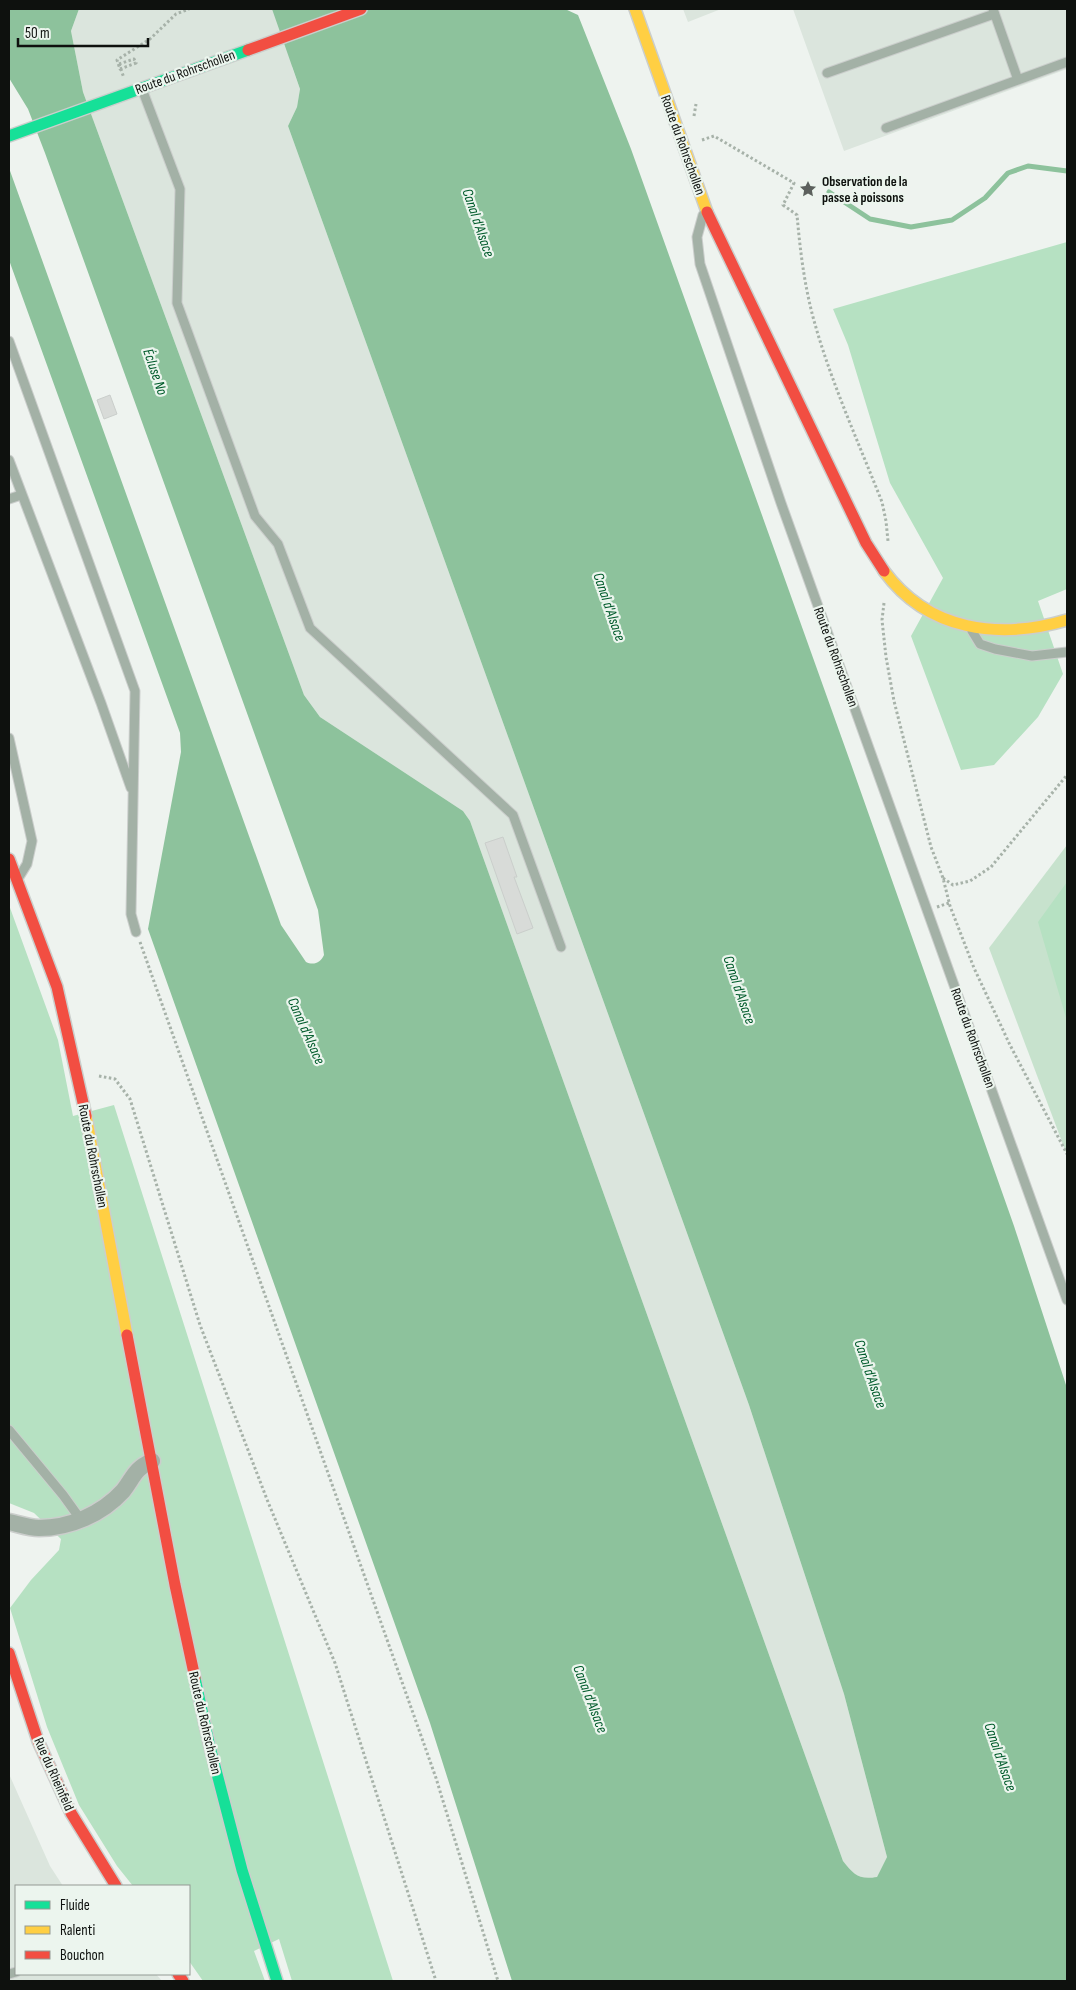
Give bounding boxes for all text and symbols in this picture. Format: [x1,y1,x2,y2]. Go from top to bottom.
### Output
scale bar [18,15,148,47]
text: 50 m [25,24,50,43]
street label: Route du Rohrschollen [133,46,237,98]
street label: Route du Rohrschollen [657,93,709,197]
place label: Observation de la passe à poissons [822,173,908,206]
place icon: Observation de la passe à poissons [798,179,818,199]
water label: Canal d'Alsace [457,186,499,260]
water label: Écluse No [138,346,172,398]
water label: Canal d'Alsace [588,570,630,644]
street label: Route du Rohrschollen [810,605,862,709]
water label: Canal d'Alsace [718,953,760,1027]
street label: Route du Rohrschollen [947,986,999,1090]
water label: Canal d'Alsace [283,995,329,1068]
street label: Route du Rohrschollen [75,1103,111,1209]
water label: Canal d'Alsace [849,1337,891,1411]
water label: Canal d'Alsace [568,1662,612,1736]
street label: Route du Rohrschollen [185,1670,225,1776]
water label: Canal d'Alsace [979,1720,1021,1794]
street label: Rue du Rheinfeld [30,1735,78,1813]
legend [15,1885,190,1975]
text: Fluide [60,1896,90,1915]
text: Ralenti [60,1921,95,1940]
text: Bouchon [60,1946,104,1965]

